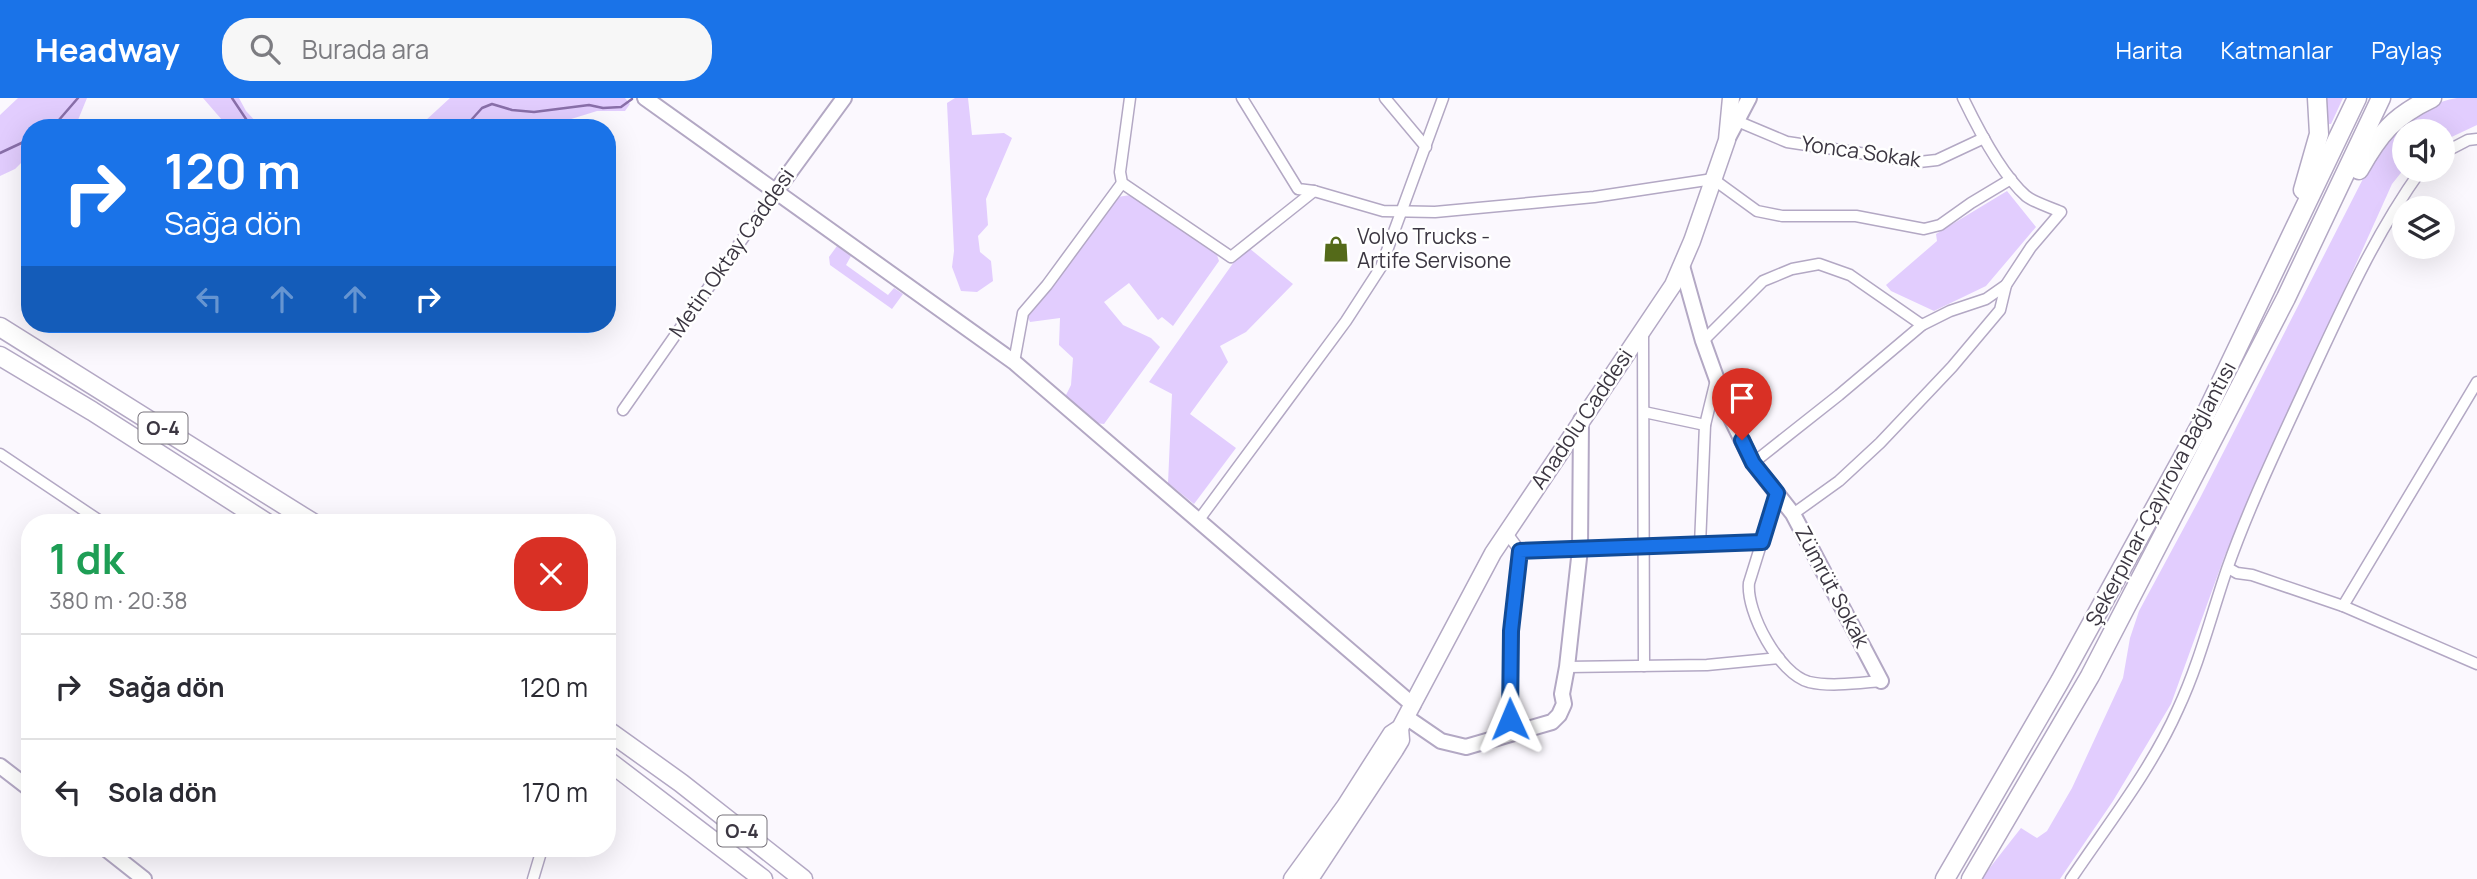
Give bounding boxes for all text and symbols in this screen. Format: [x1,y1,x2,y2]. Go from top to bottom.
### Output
search box [222,18,712,81]
text: Headway [35,27,180,72]
icon: search [246,30,284,68]
text: Burada ara [302,31,429,67]
text: Harita [2116,33,2183,66]
text: Katmanlar [2221,33,2333,66]
text: Paylaş [2371,33,2442,66]
map controls [2392,119,2455,259]
button: sound [2392,119,2455,182]
street label: Yonca Sokak [1800,129,1923,173]
text: 120 m [164,137,301,204]
icon: right [49,147,140,238]
street label: Metin Oktay Caddesi [662,162,800,342]
button: layers [2392,196,2455,259]
text: Sağa dön [164,201,302,245]
place label: Volvo Trucks - Artife Servisone [1357,222,1511,274]
shop icon: Volvo Trucks - Artife Servisone [1321,234,1351,264]
icon: left [190,280,228,318]
icon: ahead [263,280,301,318]
icon: ahead [336,280,374,318]
icon: right [409,280,447,318]
street label: Anadolu Caddesi [1524,343,1639,494]
street label: Şekerpınar-Çayırova Bağlantısı [2078,356,2242,631]
pin [1712,368,1772,440]
icon: arrive [1723,379,1761,417]
road number: O-4 [138,412,188,444]
street label: Zümrüt Sokak [1789,521,1877,653]
text: 1 dk [49,529,124,587]
button: close [514,537,588,611]
text: 380 m · 20:38 [49,584,188,616]
icon: right [49,668,87,706]
text: Sağa dön [108,669,225,705]
text: 120 m [520,669,588,705]
position arrow [1473,682,1547,756]
icon: left [49,773,87,811]
text: Sola dön [108,774,217,810]
text: 170 m [522,774,588,810]
road number: O-4 [718,816,766,846]

